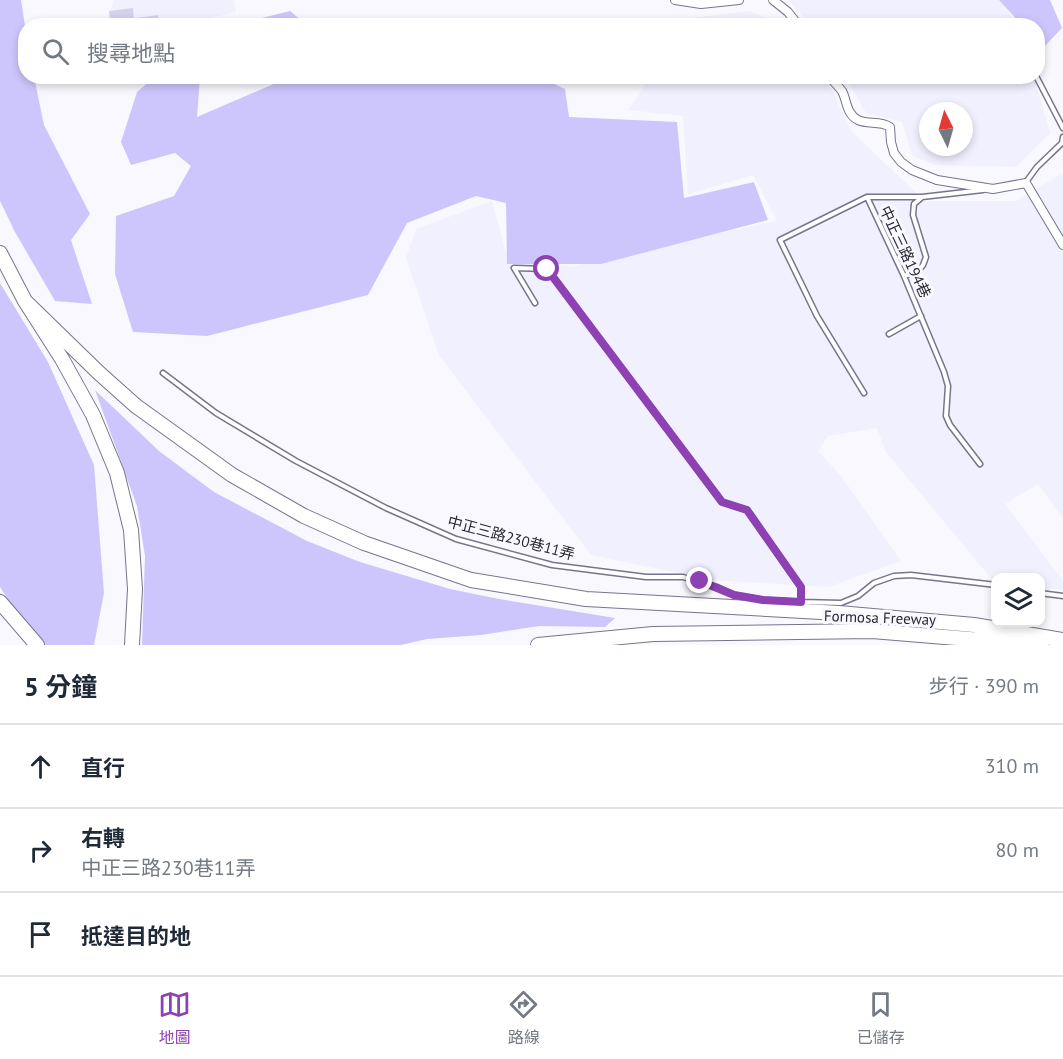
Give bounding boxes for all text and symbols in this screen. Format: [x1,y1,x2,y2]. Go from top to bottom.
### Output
search box [18,18,1045,84]
icon: search [39,35,72,68]
text: 搜尋地點 [87,39,175,67]
north arrow [919,102,973,156]
street label: 中正三路194巷 [876,203,935,301]
route start [533,255,559,281]
street label: 中正三路230巷11弄 [445,511,577,564]
route end [686,567,712,593]
map controls [991,573,1045,627]
button: layers [991,573,1045,627]
street label: Formosa Freeway [824,606,936,629]
text: 5 分鐘 [24,670,97,703]
text: 步行 · 390 m [929,673,1039,699]
icon: ahead [24,750,57,783]
text: 310 m [985,753,1039,779]
text: 直行 [81,754,125,782]
text: 右轉 [81,824,125,852]
icon: right [24,834,57,867]
text: 80 m [996,837,1039,863]
text: 中正三路230巷11弄 [81,855,256,881]
icon: arrive [24,918,57,951]
text: 抵達目的地 [81,922,191,950]
tab: 地圖 [158,988,191,1048]
tab: 路線 [507,988,540,1048]
tab: 已儲存 [857,988,905,1048]

